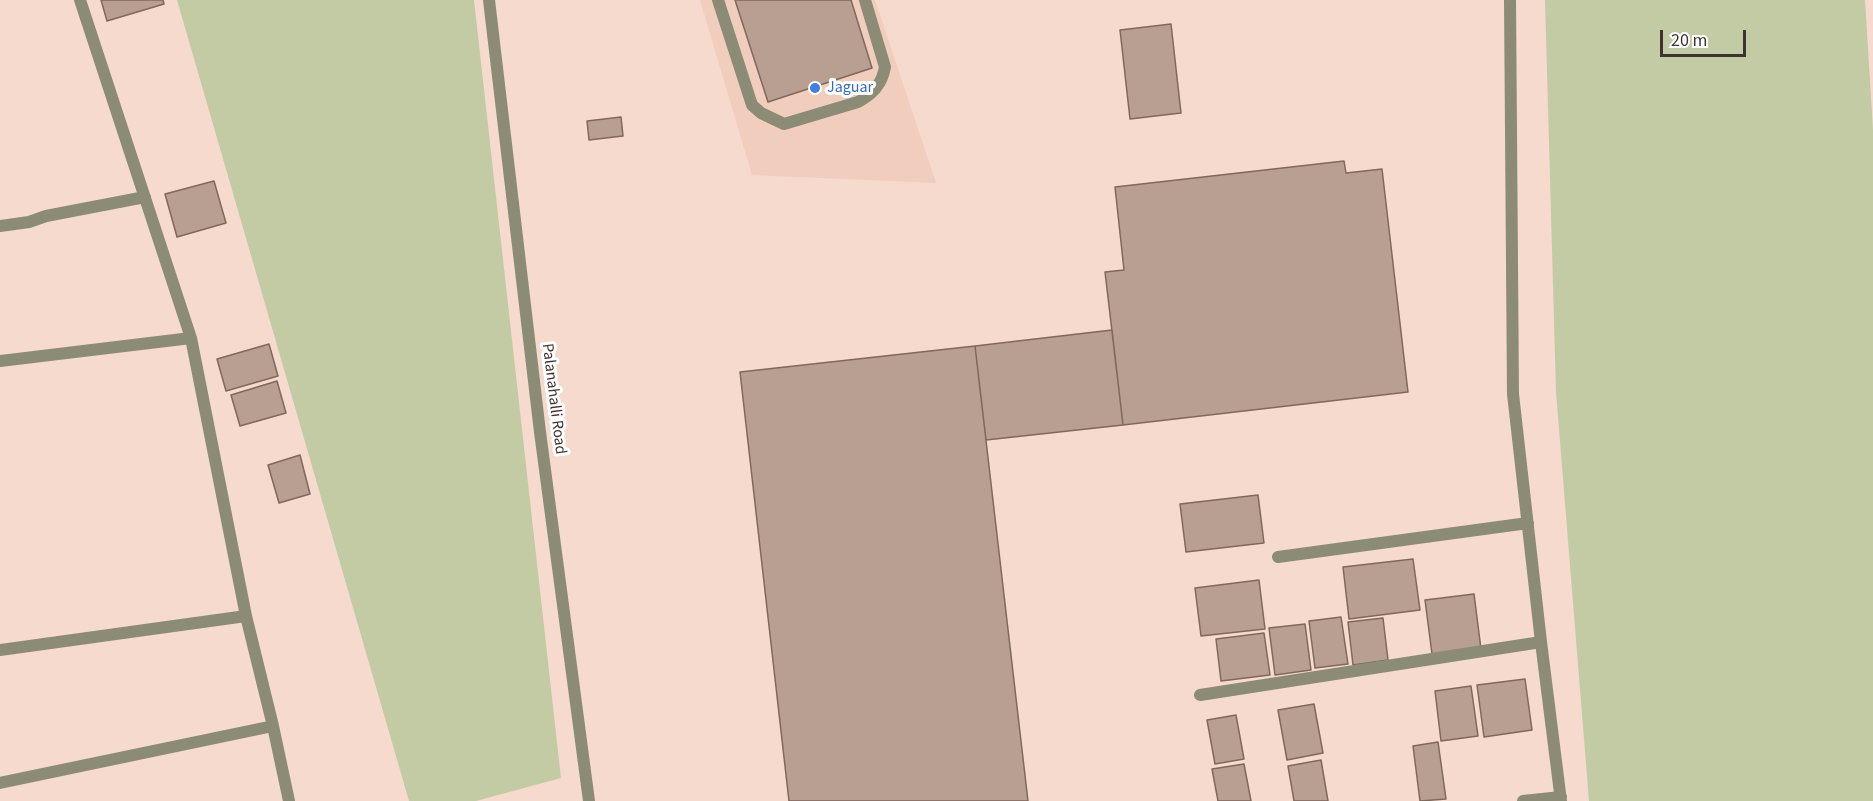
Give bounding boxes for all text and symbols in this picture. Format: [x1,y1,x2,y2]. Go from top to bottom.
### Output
scale bar [1663,18,1748,56]
text: 20 m [1671,28,1707,53]
place label: Jaguar [827,78,873,98]
marker: Jaguar [808,81,822,95]
street label: Palanahalli Road [537,342,569,456]

